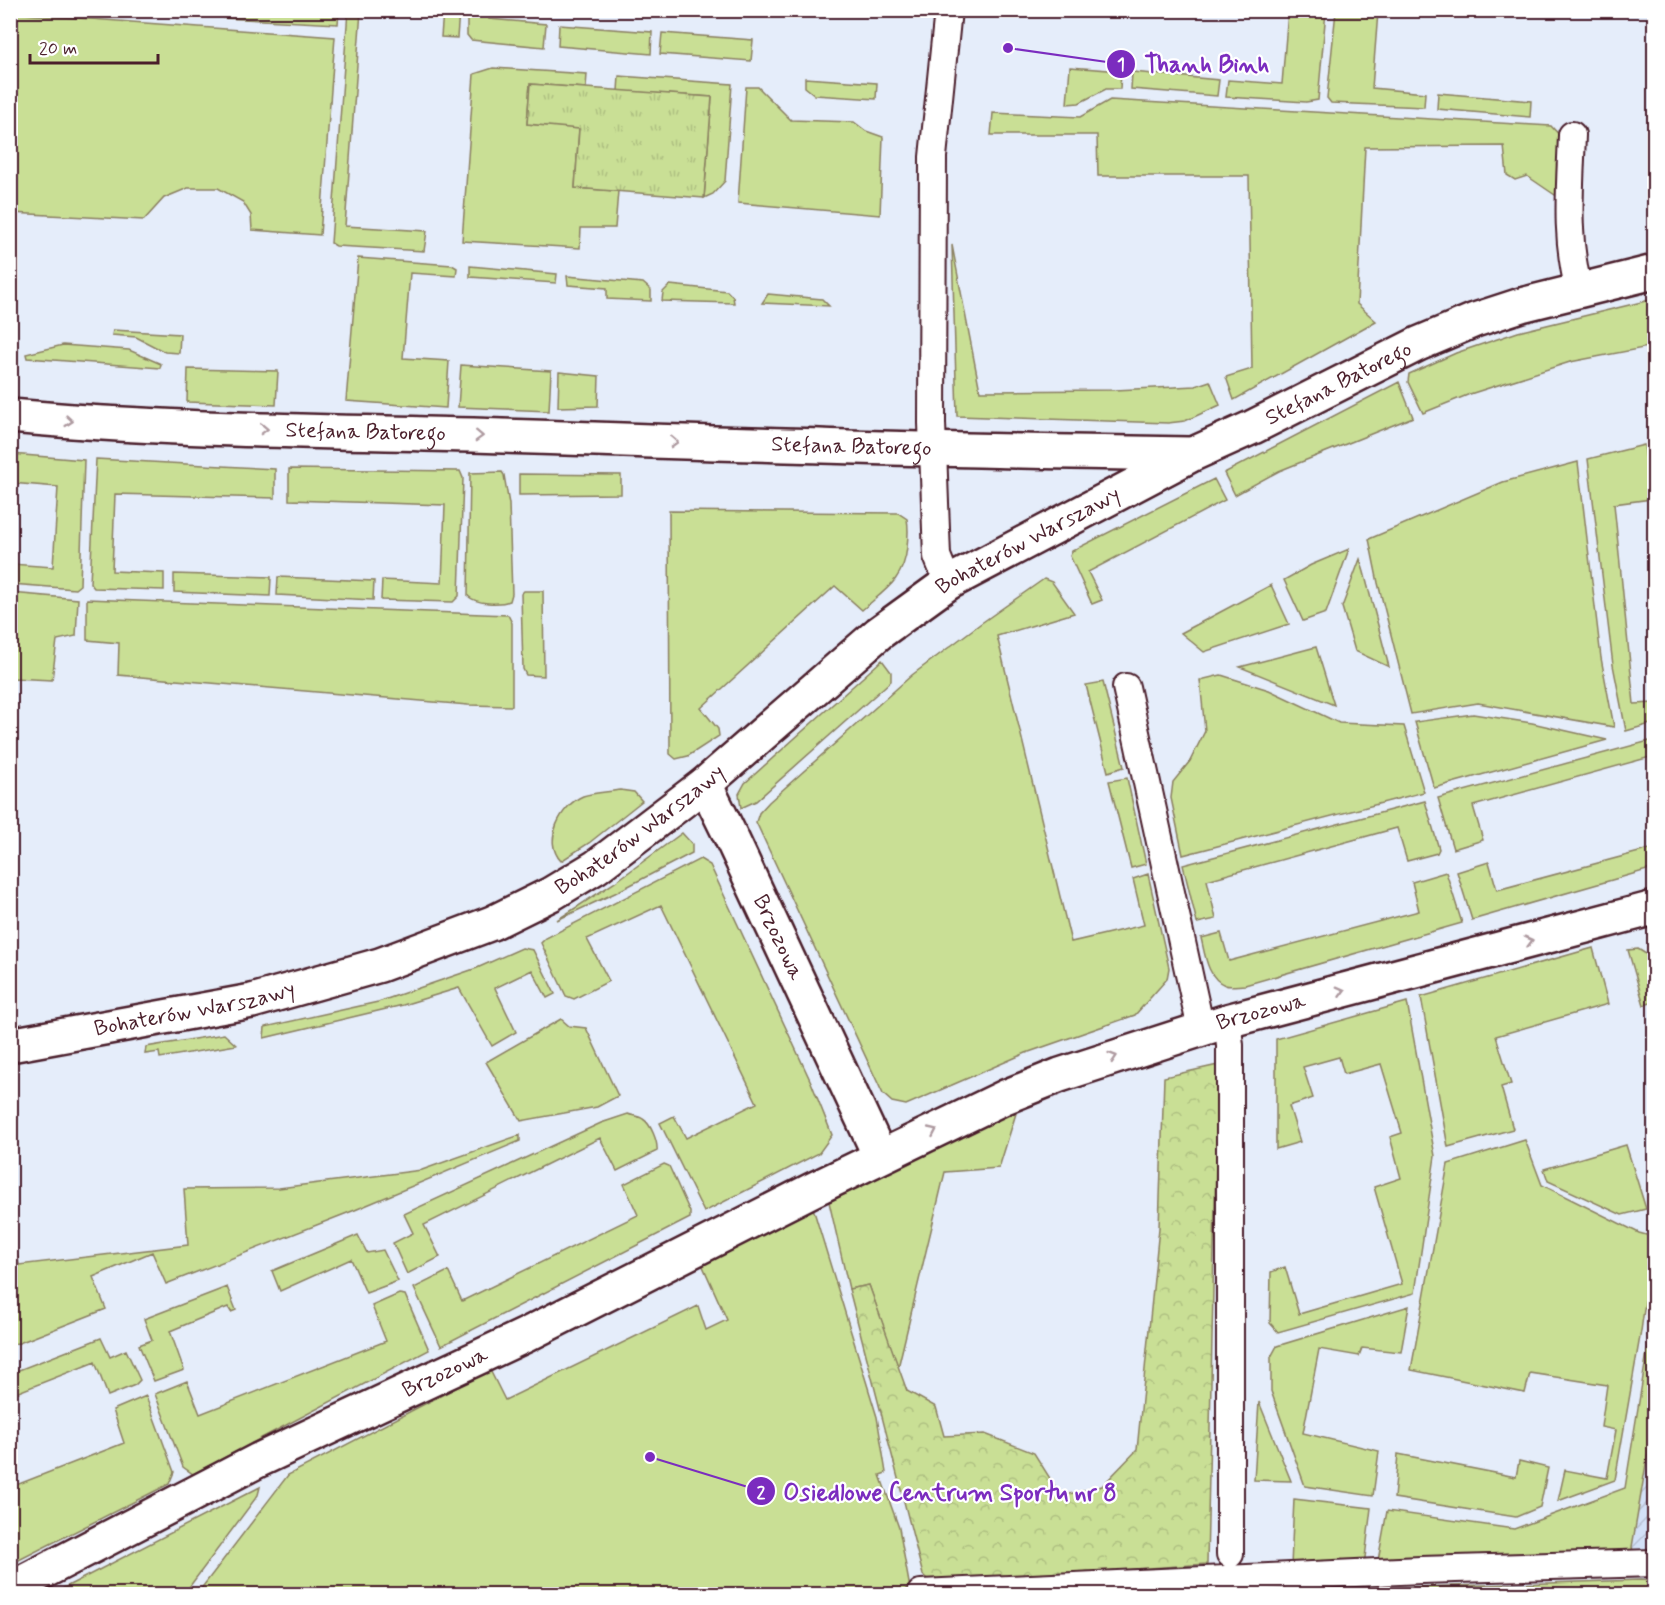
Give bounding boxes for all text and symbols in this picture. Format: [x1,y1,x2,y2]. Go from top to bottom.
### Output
scale bar [30,27,158,65]
text: 20 m [39,37,77,61]
callout: Thanh Binh [1106,43,1279,85]
text: Thanh Binh [1145,50,1270,81]
text: 1 [1117,53,1125,77]
street label: Stefana Batorego [1261,335,1417,432]
one-way arrow [64,415,73,428]
street label: Stefana Batorego [285,417,446,451]
one-way arrow [259,423,268,435]
one-way arrow [475,429,484,442]
street label: Stefana Batorego [771,431,932,466]
one-way arrow [670,436,679,448]
street label: Bohaterów Warszawy [930,481,1125,601]
street label: Bohaterów Warszawy [550,759,731,902]
street label: Brzozowa [746,890,810,985]
one-way arrow [1524,936,1534,949]
street label: Bohaterów Warszawy [92,976,298,1043]
one-way arrow [1335,986,1346,998]
street label: Brzozowa [1213,987,1309,1038]
one-way arrow [1107,1052,1118,1064]
one-way arrow [927,1127,938,1139]
street label: Brzozowa [398,1341,493,1405]
callout: Osiedlowe Centrum Sportu nr 8 [746,1470,1124,1512]
text: Osiedlowe Centrum Sportu nr 8 [783,1478,1117,1509]
text: 2 [757,1481,766,1505]

